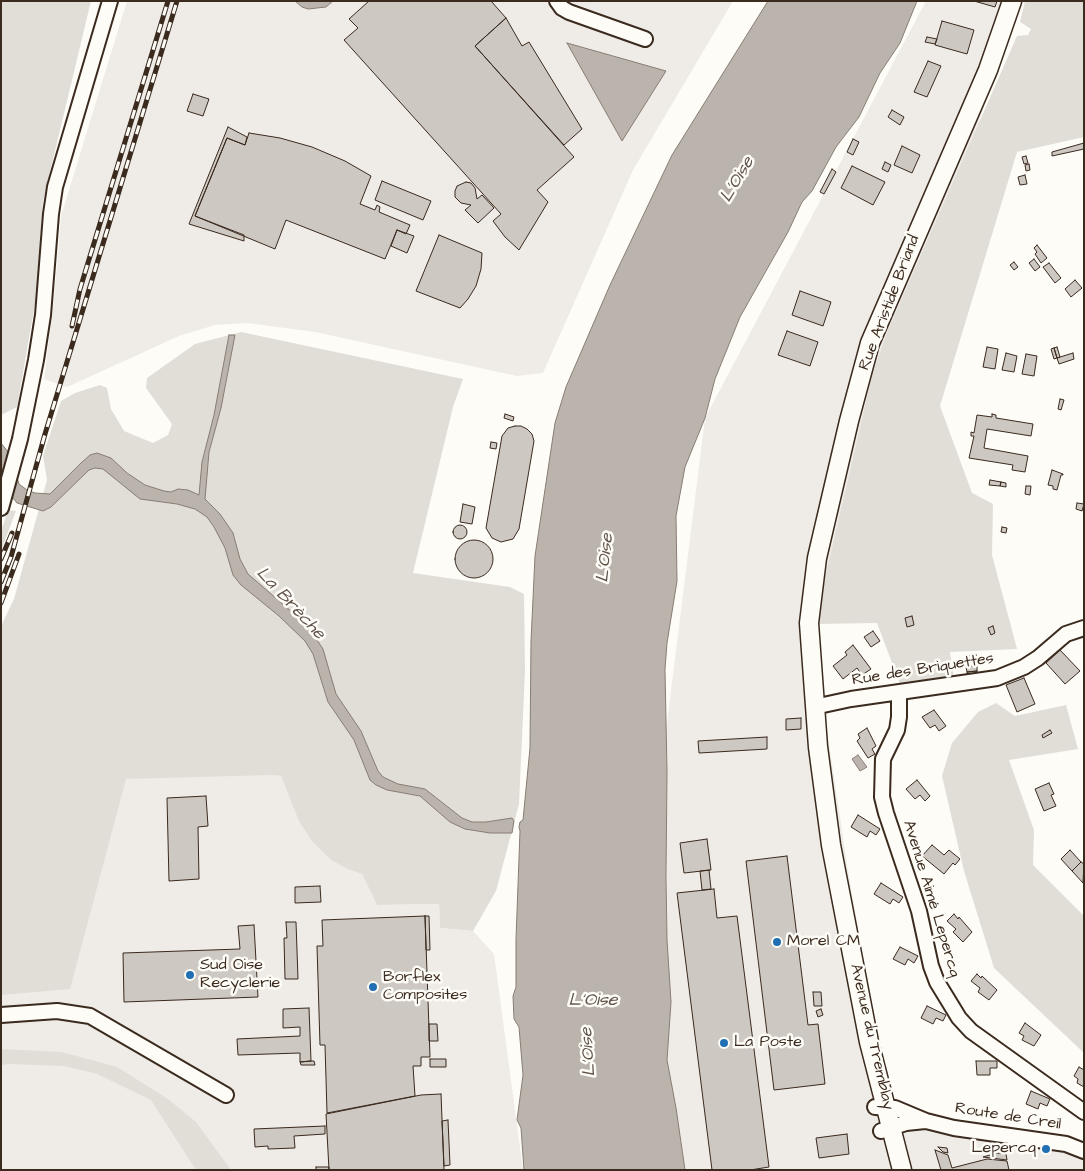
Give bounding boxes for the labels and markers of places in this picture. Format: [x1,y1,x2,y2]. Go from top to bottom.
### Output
place label: Morel CM [787,932,860,952]
marker: Morel CM [771,936,783,948]
place label: Sud Oise Recyclerie [200,956,280,994]
place label: Borflex Composites [383,968,467,1006]
marker: Sud Oise Recyclerie [184,969,196,981]
marker: Borflex Composites [367,981,379,993]
place label: La Poste [734,1033,802,1053]
marker: La Poste [718,1037,730,1049]
place label: Lepercq [972,1139,1036,1159]
marker: Lepercq [1040,1143,1052,1155]

